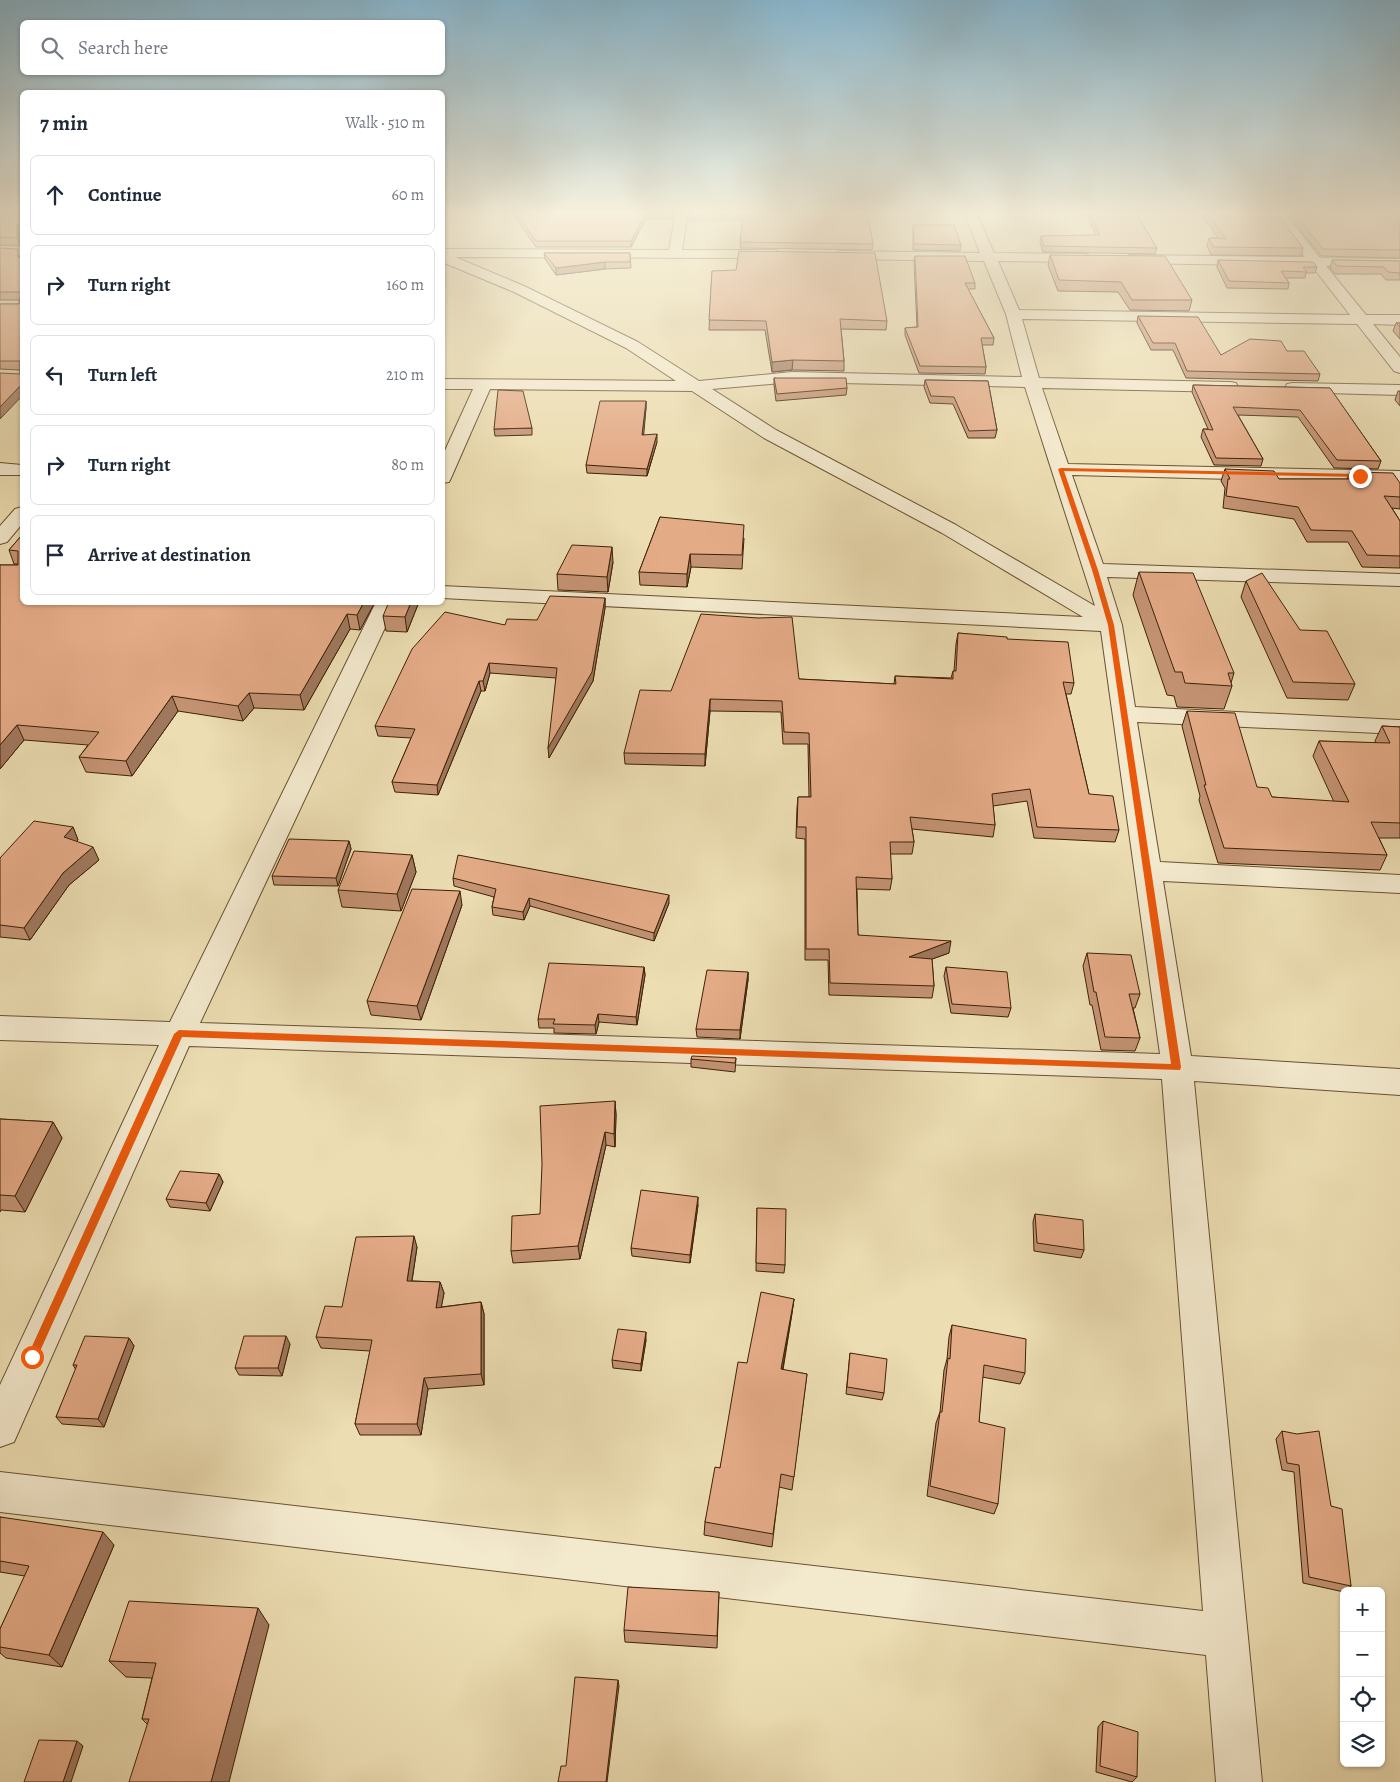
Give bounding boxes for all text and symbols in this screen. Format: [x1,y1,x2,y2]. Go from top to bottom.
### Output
search box [20,20,445,75]
icon: search [38,34,66,62]
text: Search here [78,35,168,61]
text: 7 min [40,109,88,137]
text: Walk · 510 m [345,112,425,134]
icon: ahead [41,181,69,209]
text: Continue [88,182,162,208]
text: 60 m [392,184,424,206]
icon: right [41,271,69,299]
text: Turn right [88,272,170,298]
text: 160 m [386,274,424,296]
icon: left [41,361,69,389]
text: Turn left [88,362,157,388]
text: 210 m [386,364,424,386]
icon: right [41,451,69,479]
text: Turn right [88,452,170,478]
text: 80 m [391,454,424,476]
route end [1349,465,1372,488]
icon: arrive [41,541,69,569]
text: Arrive at destination [88,542,251,568]
route start [21,1346,44,1369]
map controls [1340,1587,1385,1767]
button: + [1340,1587,1385,1632]
button: − [1340,1632,1385,1677]
button: locate [1340,1677,1385,1722]
button: layers [1340,1722,1385,1767]

